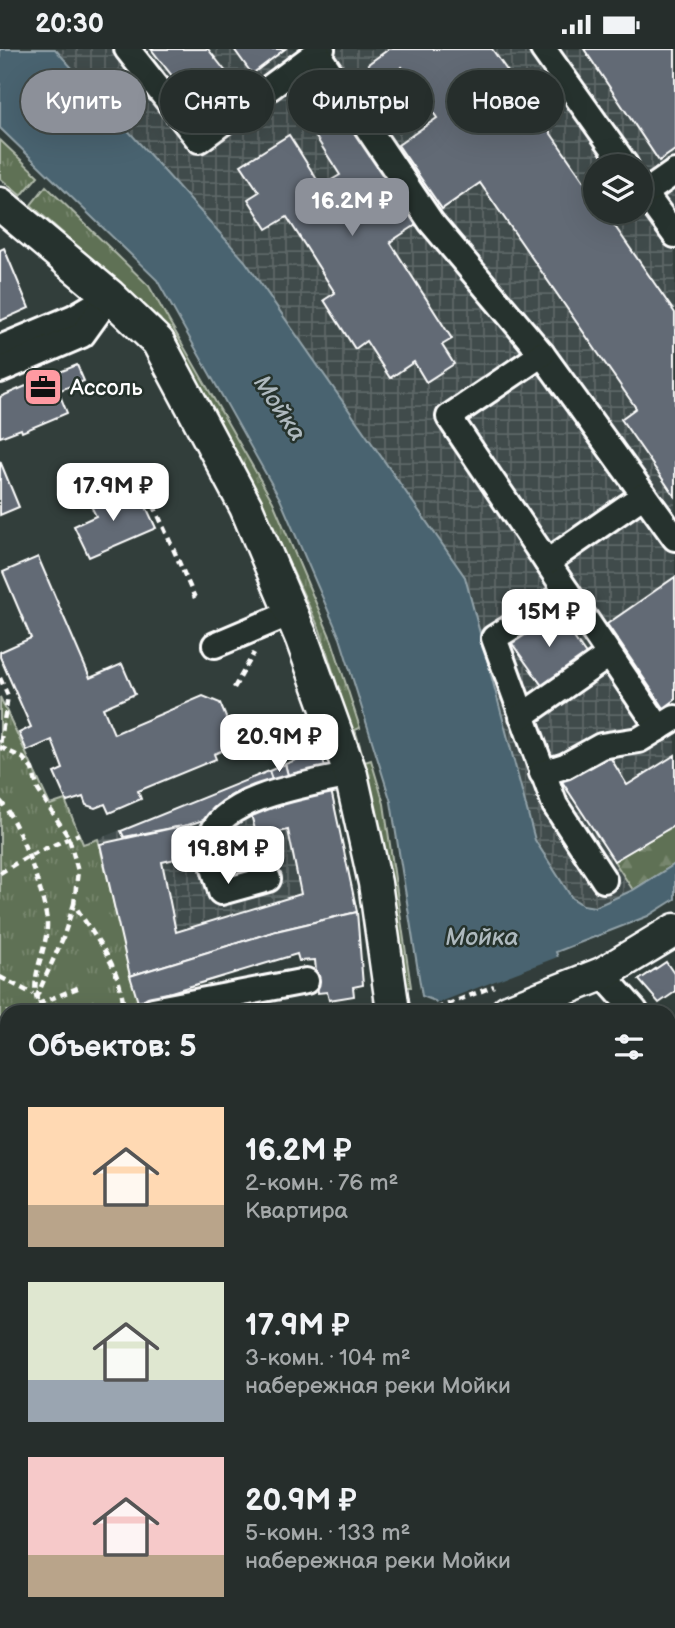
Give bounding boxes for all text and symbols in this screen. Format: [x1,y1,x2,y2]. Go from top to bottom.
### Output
text: 20:30 [35,9,104,40]
chip: Купить [21,70,146,133]
chip: Снять [160,70,274,133]
chip: Фильтры [288,70,433,133]
chip: Новое [447,70,564,133]
map controls [583,154,653,224]
button: layers [583,154,653,224]
pin: 16.2M ₽ [287,179,417,238]
text: 16.2M ₽ [311,187,393,215]
office icon: Ассоль [22,366,64,408]
water label: Мойка [247,370,312,447]
place label: Ассоль [69,374,143,402]
pin: 17.9M ₽ [48,463,178,523]
text: 17.9M ₽ [73,472,153,500]
pin: 15M ₽ [500,589,598,649]
text: 15M ₽ [518,598,580,626]
pin: 20.9M ₽ [214,715,344,774]
text: 20.9M ₽ [236,723,322,751]
pin: 19.8M ₽ [163,827,293,886]
text: 19.8M ₽ [187,835,269,863]
water label: Мойка [445,923,519,952]
icon: filters [610,1028,648,1066]
text: Объектов: 5 [28,1029,197,1065]
text: 16.2M ₽ [245,1133,352,1169]
icon: home [84,1135,168,1219]
text: 2-комн. · 76 m² [245,1169,398,1197]
text: Квартира [245,1197,348,1225]
text: 17.9M ₽ [245,1308,350,1344]
icon: home [84,1310,168,1394]
text: 3-комн. · 104 m² [245,1344,411,1372]
text: набережная реки Мойки [245,1372,511,1400]
text: 20.9M ₽ [245,1483,357,1519]
icon: home [84,1485,168,1569]
text: 5-комн. · 133 m² [245,1519,410,1547]
text: набережная реки Мойки [245,1547,511,1575]

